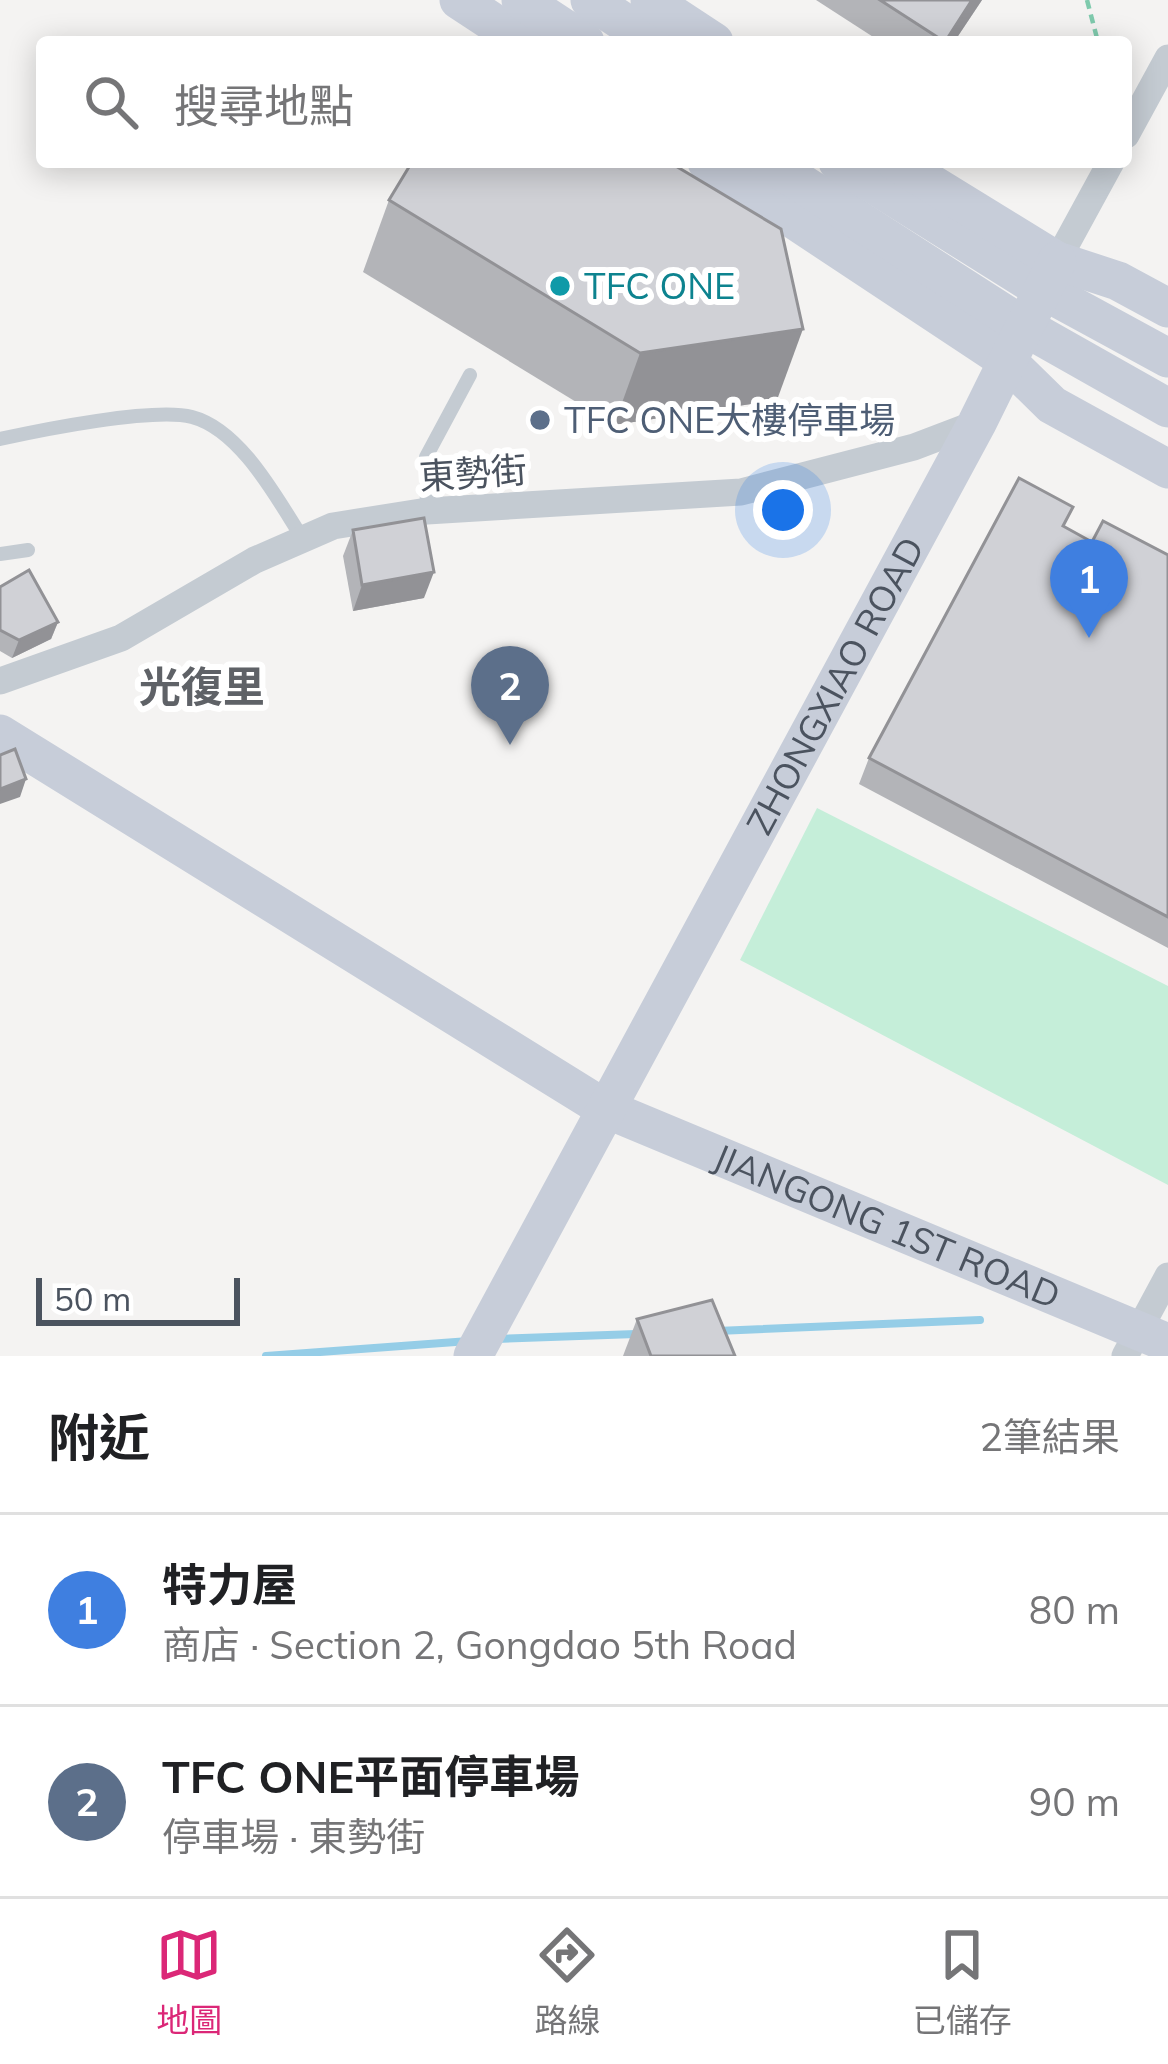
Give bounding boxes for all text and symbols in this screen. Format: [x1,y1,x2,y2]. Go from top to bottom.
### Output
search box [36,36,1132,168]
icon: search [78,69,144,135]
text: 搜尋地點 [174,77,354,133]
place label: TFC ONE [584,263,735,308]
marker: TFC ONE [547,273,573,299]
place label: TFC ONE大樓停車場 [564,397,895,442]
marker: TFC ONE大樓停車場 [527,407,553,433]
street label: 東勢街 [418,446,528,499]
your location [753,480,813,540]
street label: ZHONGXIAO ROAD [736,529,933,842]
pin: 1 [1050,539,1128,638]
pin: 2 [471,646,549,745]
district label: 光復里 [139,660,265,713]
street label: JIANGONG 1ST ROAD [707,1133,1067,1318]
scale bar [36,1272,240,1325]
text: 50 m [54,1278,131,1319]
text: 附近 [48,1405,150,1469]
text: 2筆結果 [980,1412,1120,1461]
text: 特力屋 [162,1556,297,1612]
text: 1 [75,1585,99,1634]
text: 80 m [1029,1585,1120,1634]
text: 商店 · Section 2, Gongdao 5th Road [162,1620,797,1669]
text: TFC ONE平面停車場 [162,1748,579,1804]
text: 2 [75,1777,99,1826]
text: 90 m [1029,1777,1120,1826]
text: 停車場 · 東勢街 [162,1812,425,1861]
tab: 地圖 [156,1922,222,2042]
tab: 路線 [534,1922,600,2042]
tab: 已儲存 [913,1922,1012,2042]

